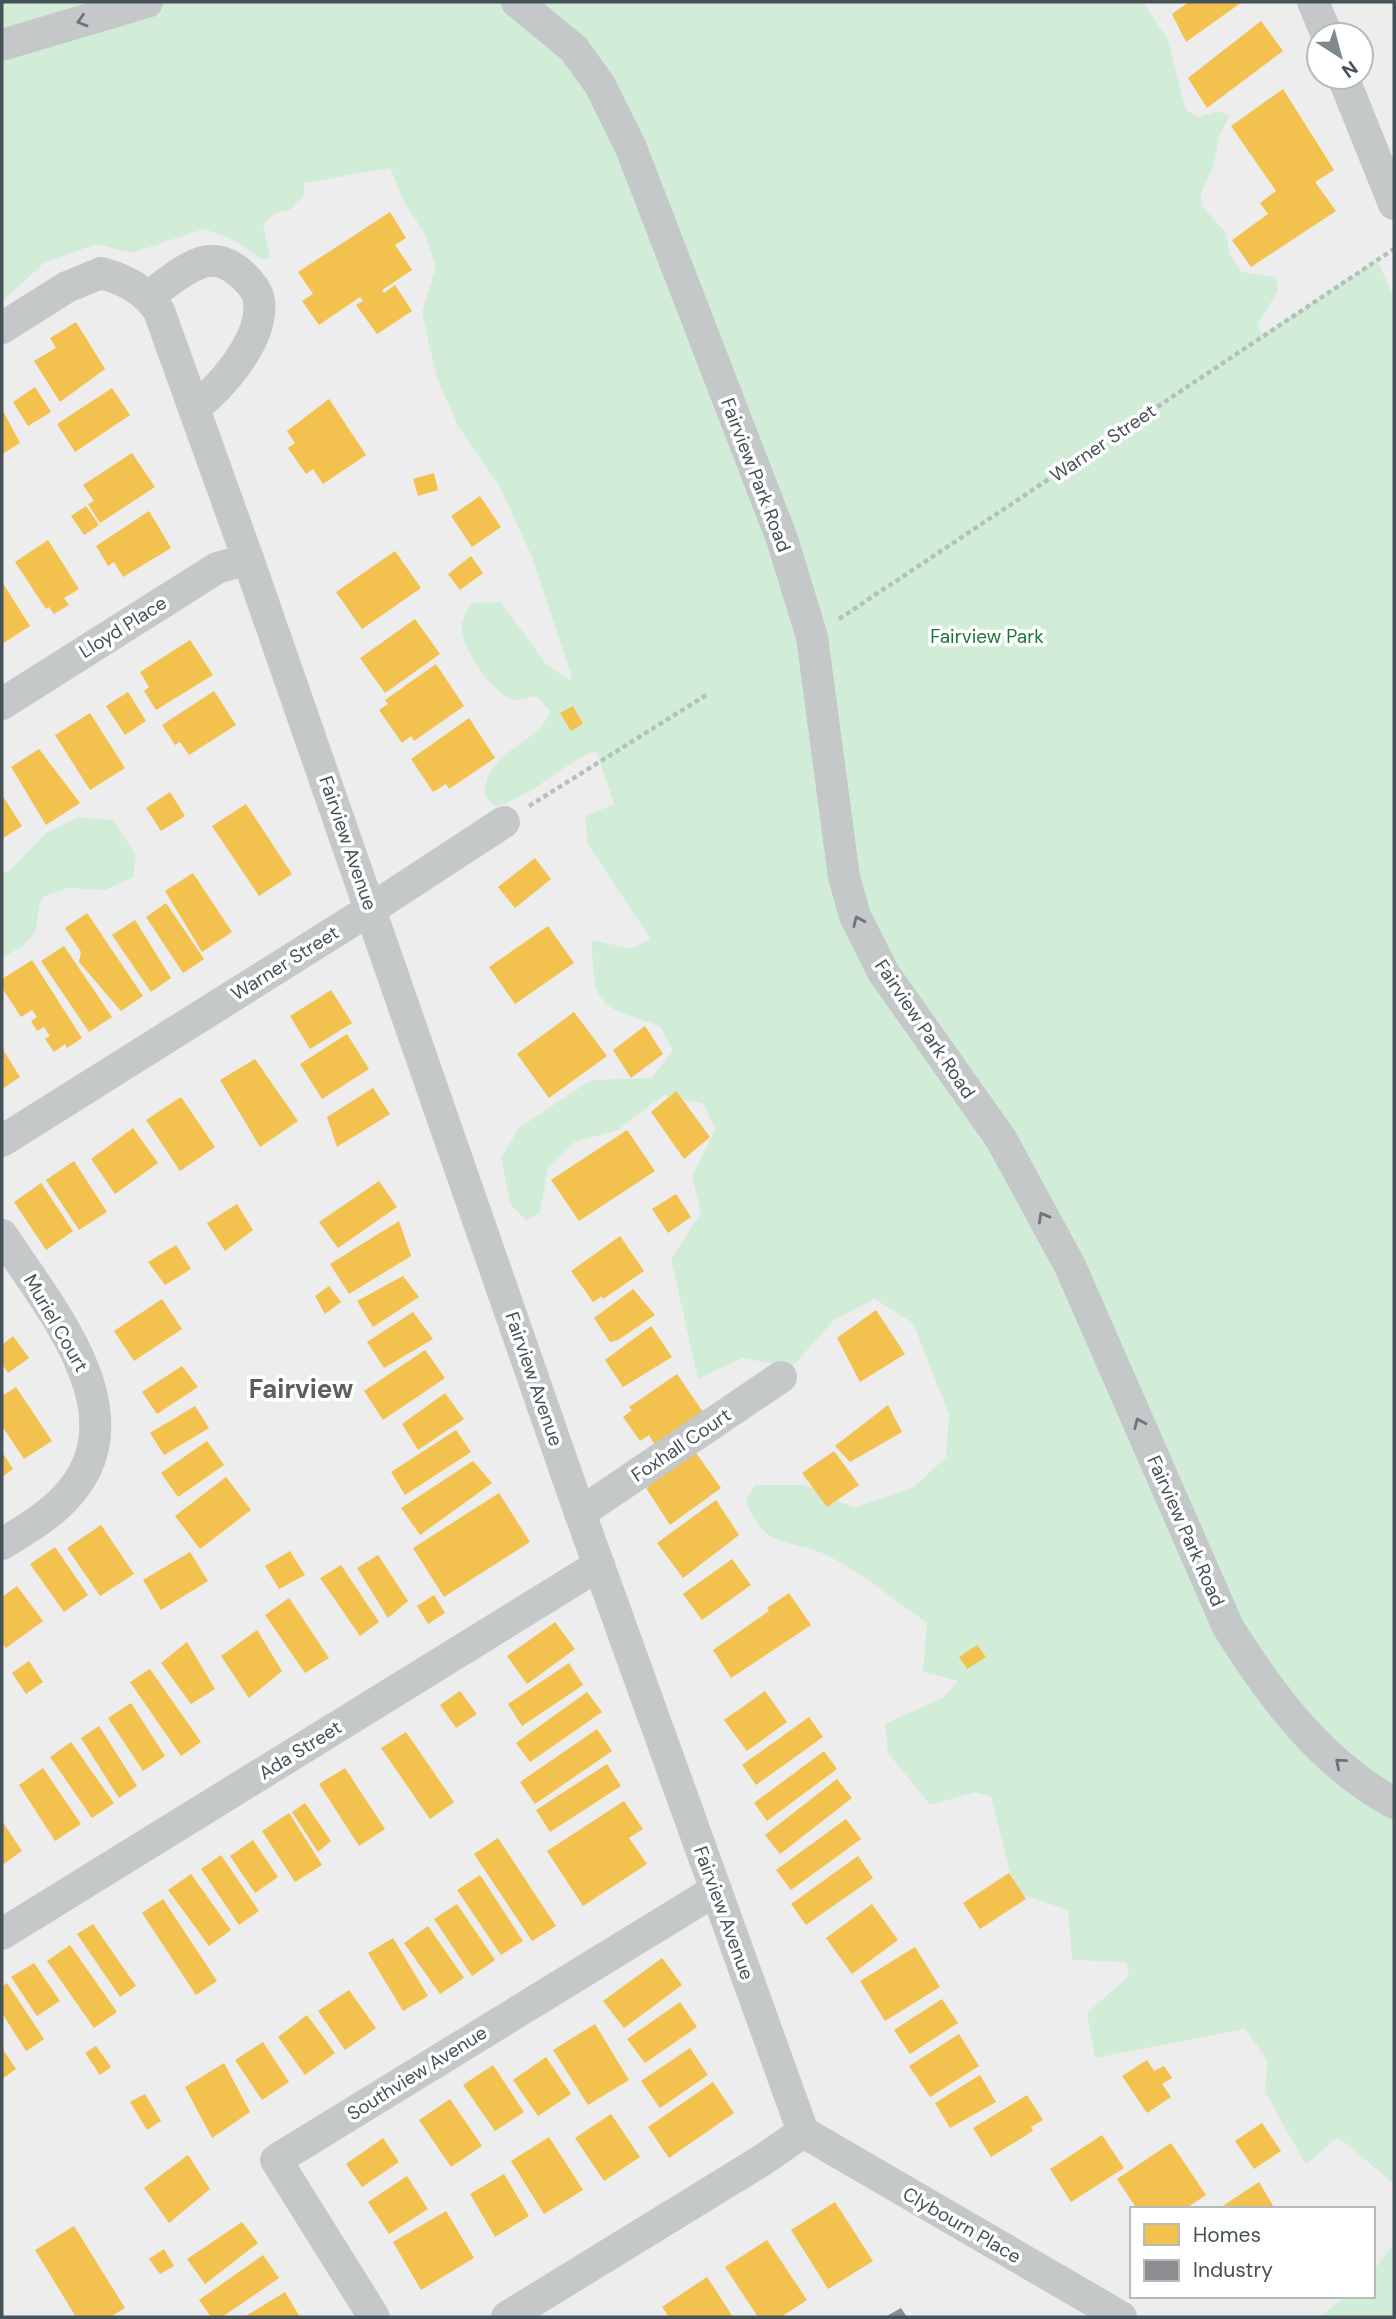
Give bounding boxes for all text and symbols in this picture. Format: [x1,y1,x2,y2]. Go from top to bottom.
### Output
one-way arrow [76,13,88,28]
north arrow [1305,21,1375,91]
text: N [1337,55,1363,84]
street label: Fairview Park Road [715,395,797,555]
street label: Warner Street [1045,398,1161,488]
street label: Lloyd Place [75,590,171,664]
park label: Fairview Park [930,624,1044,649]
street label: Fairview Avenue [313,772,383,914]
one-way arrow [852,916,866,928]
street label: Warner Street [226,920,344,1006]
street label: Fairview Park Road [869,955,981,1103]
one-way arrow [1038,1212,1052,1224]
street label: Muriel Court [18,1270,94,1376]
street label: Fairview Avenue [499,1308,569,1450]
district label: Fairview [249,1372,353,1406]
street label: Foxhall Court [626,1402,736,1488]
one-way arrow [1133,1418,1147,1431]
street label: Fairview Park Road [1141,1452,1231,1610]
street label: Ada Street [254,1715,346,1785]
one-way arrow [1335,1759,1348,1771]
street label: Fairview Avenue [688,1843,760,1983]
street label: Southview Avenue [342,2020,492,2126]
street label: Clybourn Place [898,2181,1026,2269]
legend [1130,2207,1375,2298]
text: Homes [1193,2221,1261,2249]
text: Industry [1193,2256,1273,2284]

